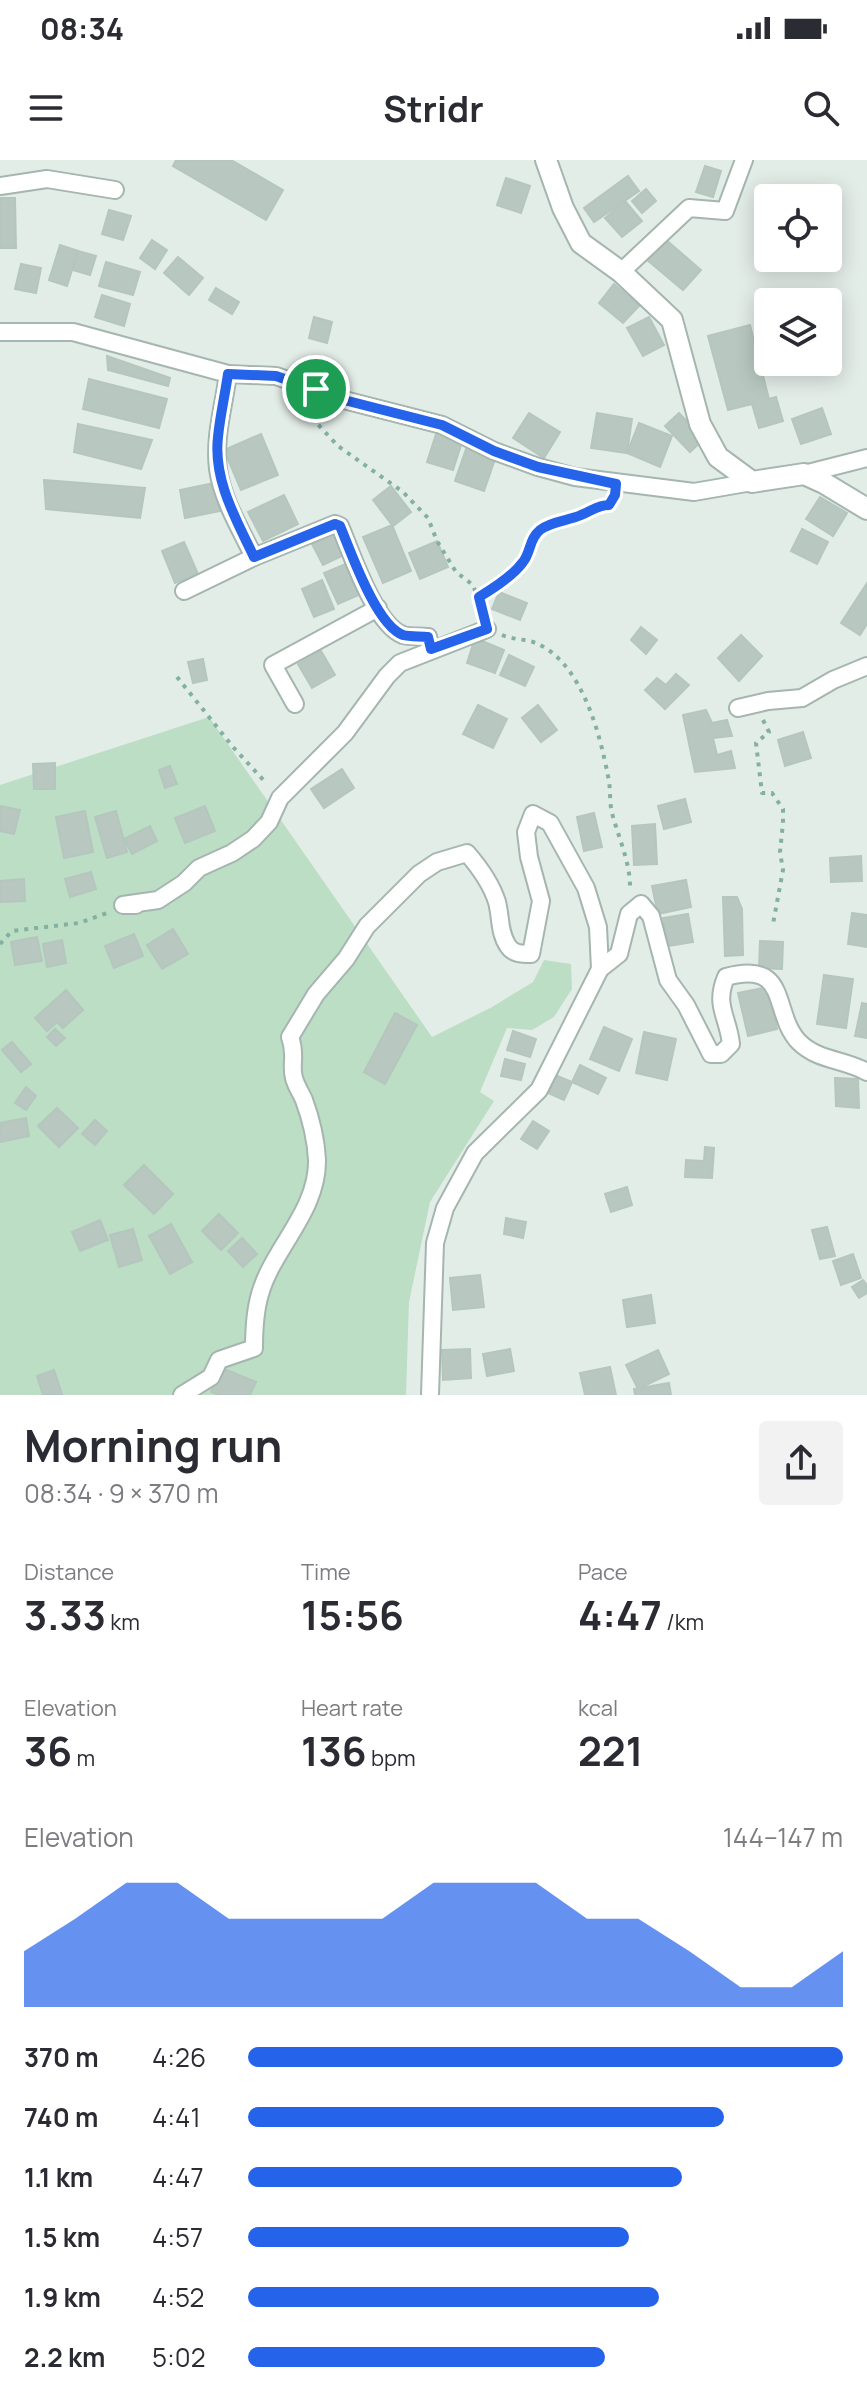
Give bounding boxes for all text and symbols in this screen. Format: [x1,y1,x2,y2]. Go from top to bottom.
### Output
text: 08:34 [40,8,124,49]
text: Stridr [383,84,484,133]
icon: menu [24,86,68,130]
icon: search [799,86,843,130]
map controls [754,184,842,376]
button: locate [754,184,842,272]
button: layers [754,288,842,376]
pin [282,355,350,423]
icon: arrive [294,367,338,411]
text: Morning run [24,1415,282,1475]
button: share [759,1421,843,1505]
text: 08:34 · 9 × 370 m [24,1475,218,1511]
text: Distance [24,1557,114,1587]
text: Time [301,1557,351,1587]
text: Pace [578,1557,628,1587]
text: 3.33 [24,1587,106,1642]
text: 15:56 [301,1587,404,1642]
text: 4:47 [578,1587,662,1642]
text: km [106,1607,140,1637]
text: /km [662,1607,704,1637]
text: Elevation [24,1693,117,1723]
text: Heart rate [301,1693,403,1723]
text: kcal [578,1693,618,1723]
text: 36 [24,1723,72,1778]
text: 136 [301,1723,367,1778]
text: 221 [578,1723,643,1778]
text: m [72,1743,95,1773]
text: bpm [367,1743,416,1773]
text: Elevation [24,1819,134,1855]
text: 144–147 m [723,1819,843,1855]
text: 370 m [24,2039,99,2075]
text: 4:26 [152,2039,206,2075]
text: 740 m [24,2099,98,2135]
text: 4:41 [152,2099,201,2135]
text: 1.1 km [24,2159,93,2195]
text: 4:47 [152,2159,203,2195]
text: 1.5 km [24,2219,100,2255]
text: 4:57 [152,2219,203,2255]
text: 1.9 km [24,2279,101,2315]
text: 4:52 [152,2279,204,2315]
text: 2.2 km [24,2339,105,2375]
text: 5:02 [152,2339,205,2375]

